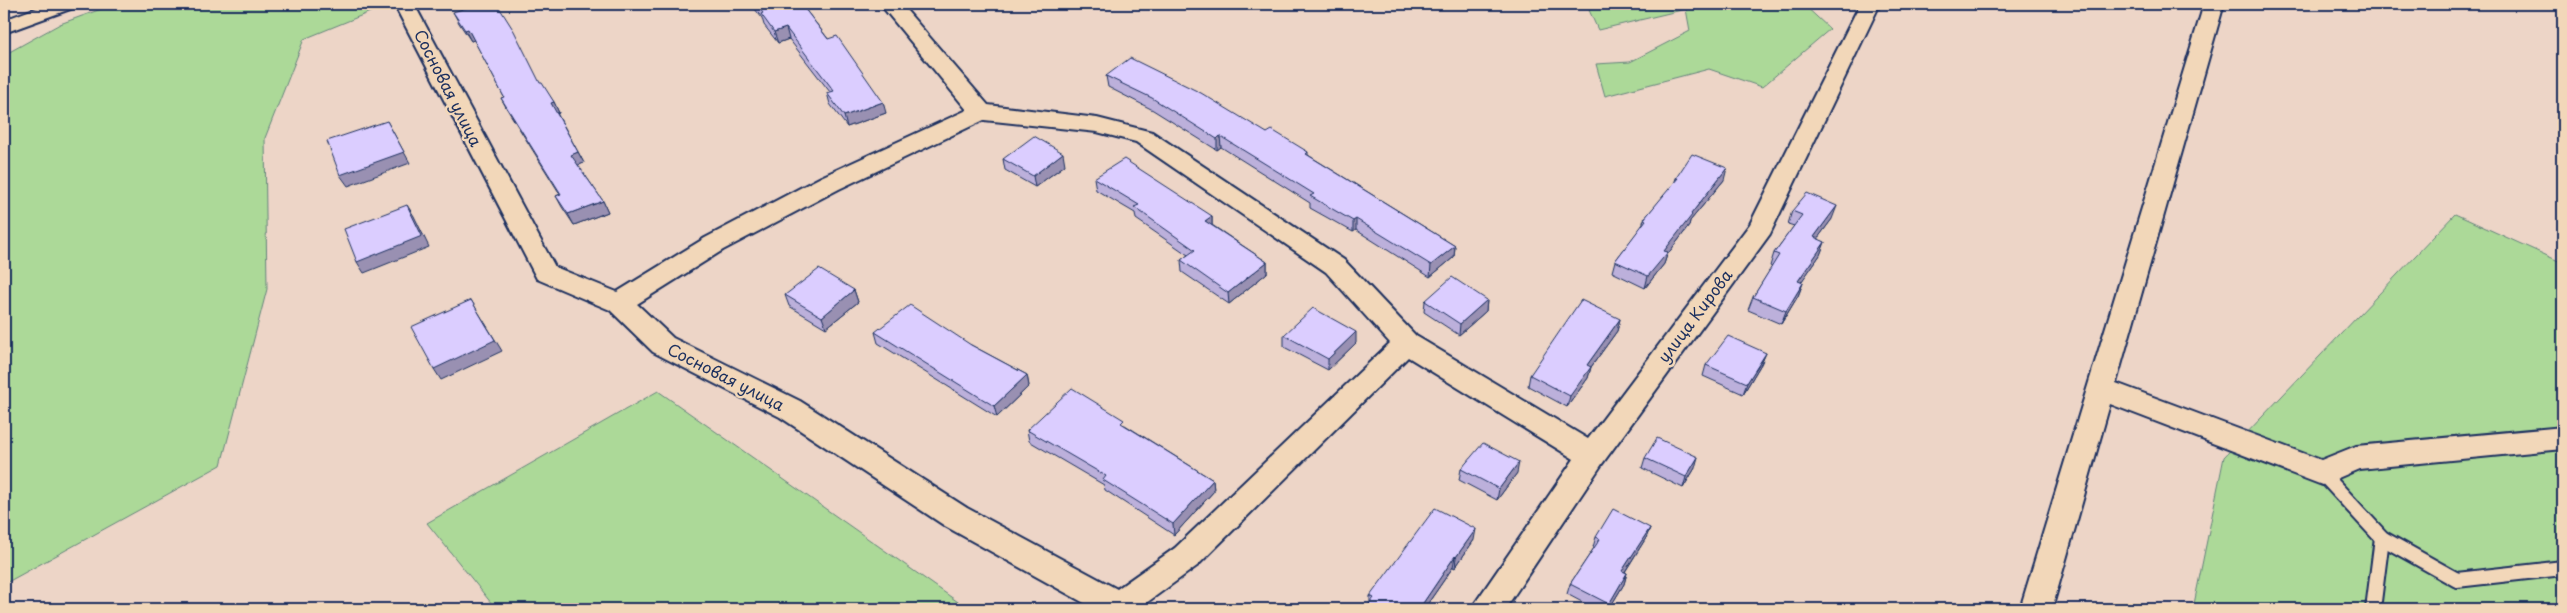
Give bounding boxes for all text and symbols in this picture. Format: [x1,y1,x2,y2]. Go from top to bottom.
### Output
street label: Сосновая улица [409,25,489,150]
street label: улица Кирова [1651,264,1737,367]
street label: Сосновая улица [664,336,789,416]

